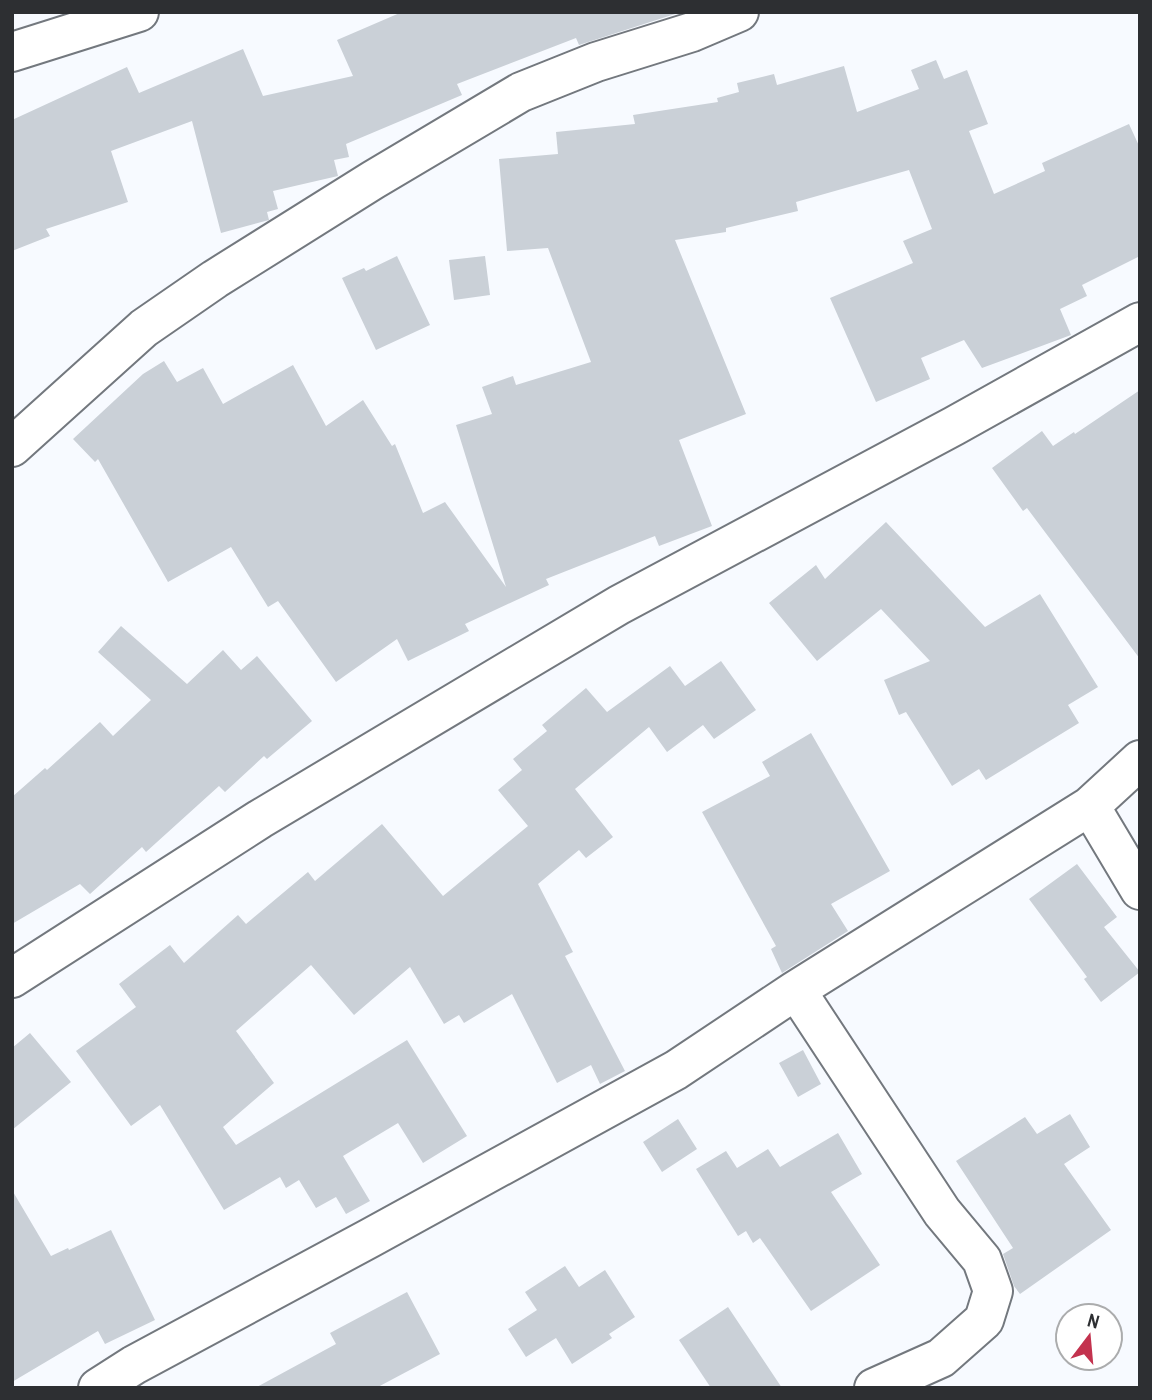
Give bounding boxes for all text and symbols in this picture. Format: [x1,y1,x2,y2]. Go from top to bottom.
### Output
north arrow [1054,1302,1124,1372]
text: N [1085,1307,1103,1335]

